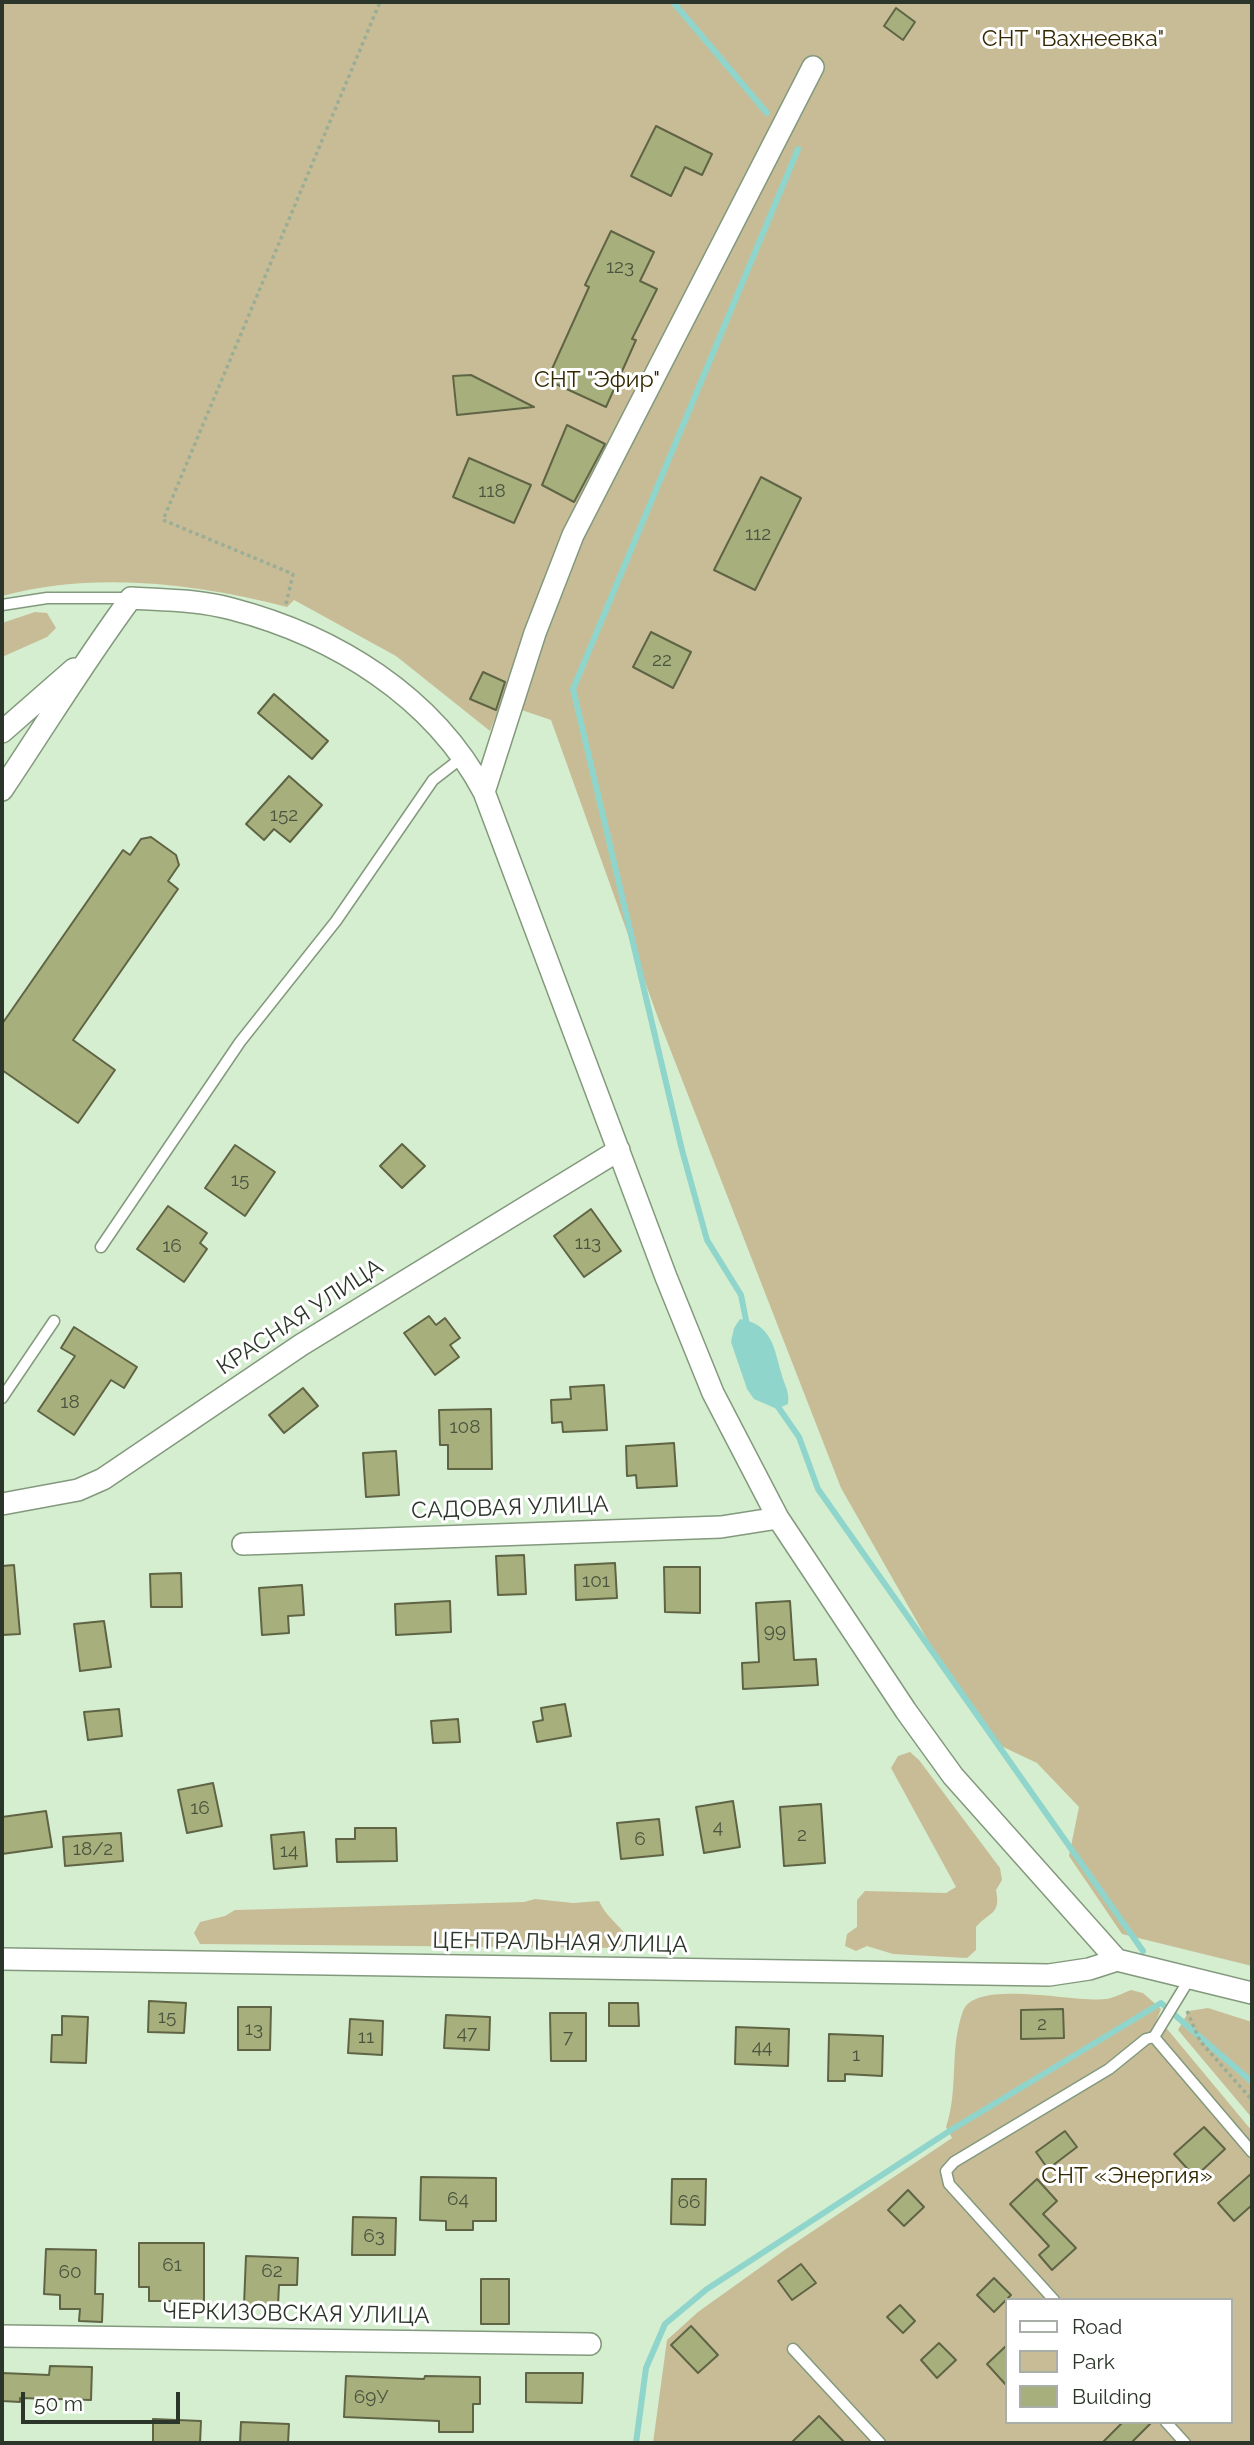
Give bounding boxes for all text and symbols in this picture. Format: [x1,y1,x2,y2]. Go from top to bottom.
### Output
park label: СНТ "Вахнеевка" [982,25,1164,53]
house number: 123 [606,256,634,278]
park label: СНТ "Эфир" [534,366,660,394]
house number: 118 [478,480,506,502]
house number: 112 [745,523,771,545]
house number: 22 [652,649,672,671]
house number: 152 [270,804,298,826]
house number: 15 [231,1169,249,1191]
house number: 113 [575,1232,601,1254]
house number: 16 [162,1235,182,1257]
street label: КРАСНАЯ УЛИЦА [212,1253,388,1381]
house number: 18 [60,1391,80,1413]
house number: 108 [449,1416,481,1438]
street label: САДОВАЯ УЛИЦА [411,1491,609,1525]
house number: 101 [582,1570,610,1592]
house number: 99 [764,1620,786,1642]
house number: 16 [190,1797,210,1819]
house number: 4 [713,1816,723,1838]
house number: 2 [797,1824,807,1846]
house number: 6 [634,1828,646,1850]
house number: 18/2 [73,1838,113,1860]
house number: 14 [280,1840,298,1862]
street label: ЦЕНТРАЛЬНАЯ УЛИЦА [432,1927,688,1959]
house number: 15 [158,2006,176,2028]
house number: 2 [1037,2013,1047,2035]
house number: 13 [245,2018,263,2040]
house number: 47 [457,2022,477,2044]
house number: 11 [358,2026,374,2048]
house number: 7 [563,2026,573,2048]
house number: 44 [752,2036,772,2058]
house number: 1 [852,2044,860,2066]
park label: СНТ «Энергия» [1041,2162,1213,2190]
house number: 64 [447,2188,469,2210]
house number: 66 [678,2191,700,2213]
house number: 63 [363,2225,385,2247]
house number: 61 [162,2254,182,2276]
house number: 62 [261,2260,283,2282]
house number: 60 [58,2261,82,2283]
street label: ЧЕРКИЗОВСКАЯ УЛИЦА [162,2298,430,2330]
legend [1006,2298,1233,2424]
text: Road [1072,2314,1122,2339]
text: Park [1072,2349,1115,2374]
scale bar [24,2378,184,2422]
text: Building [1072,2384,1152,2409]
house number: 69У [354,2386,388,2408]
text: 50 m [34,2391,83,2416]

